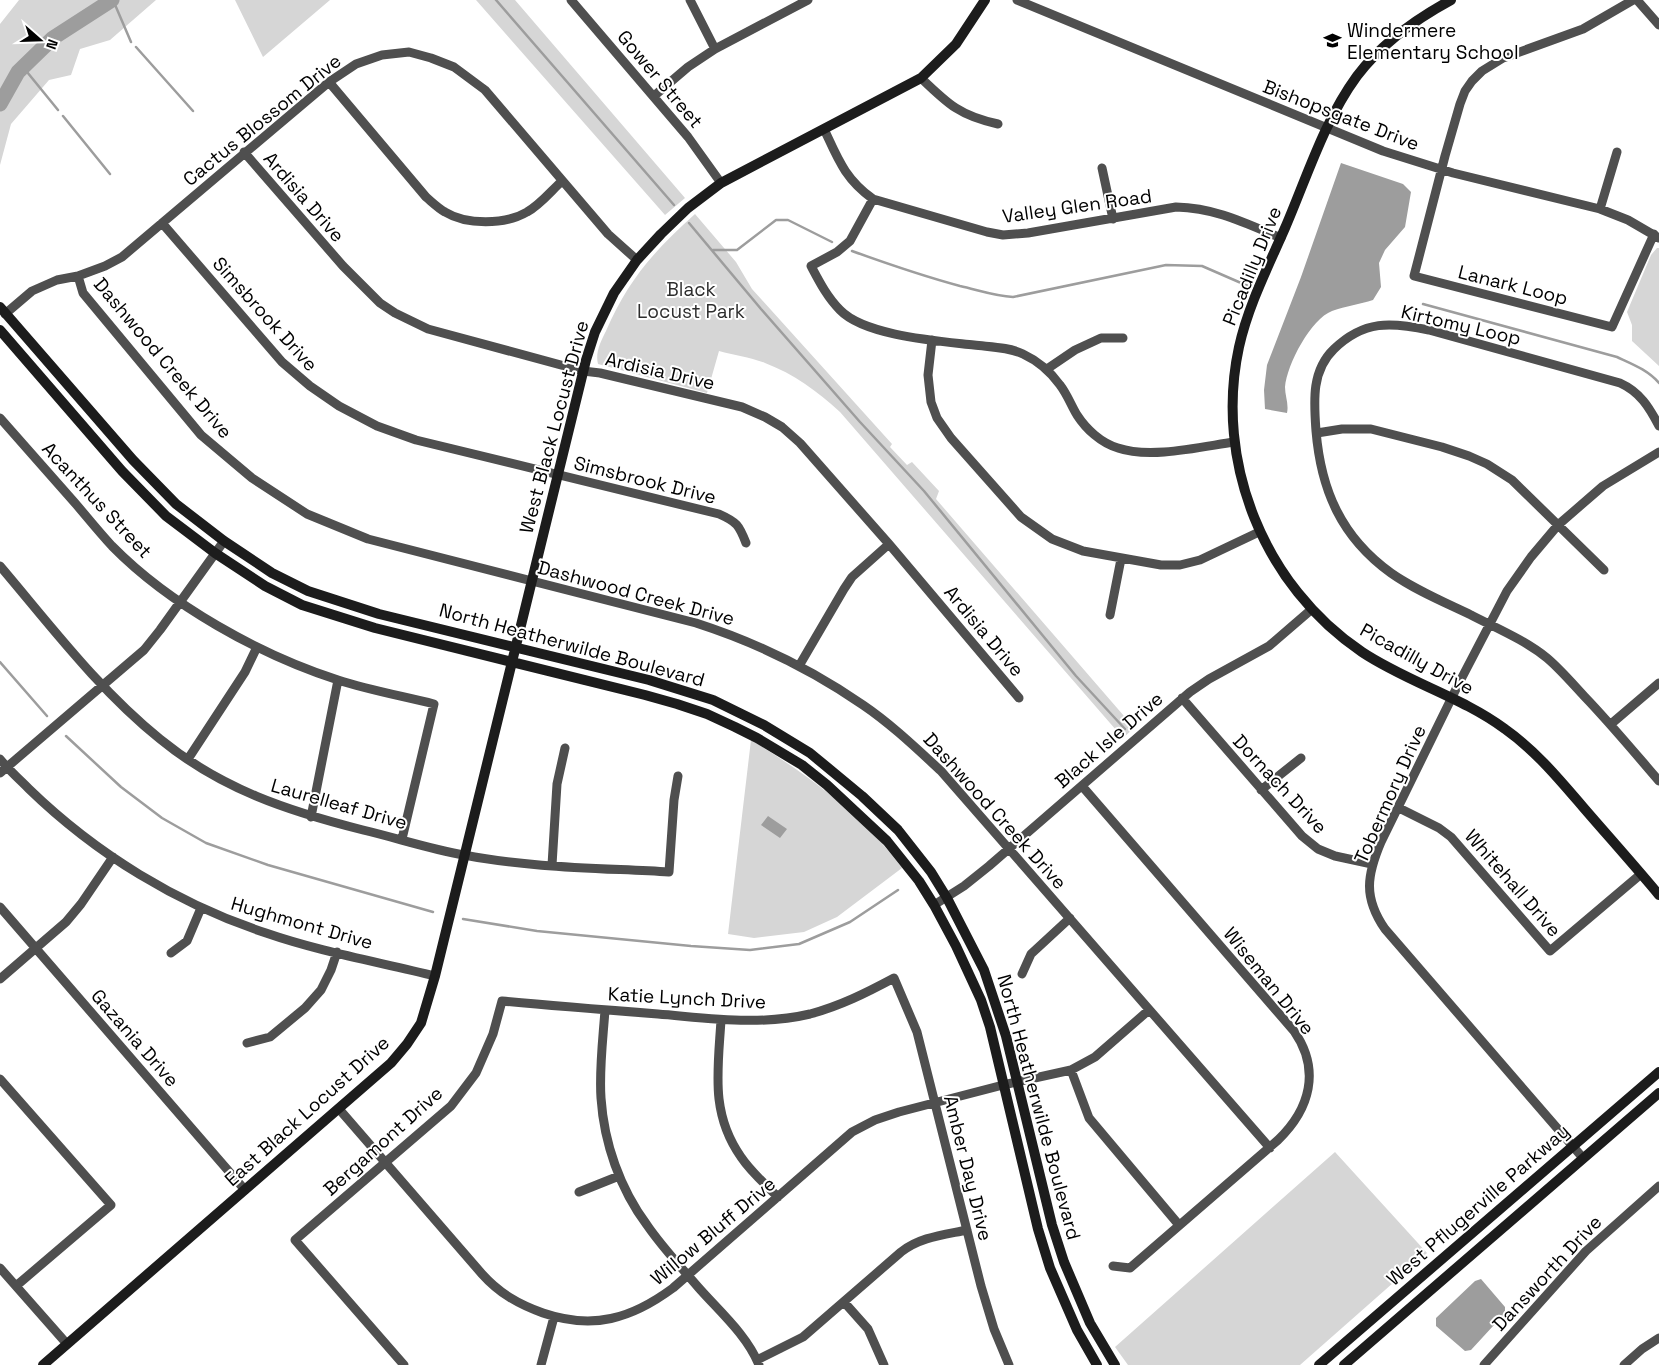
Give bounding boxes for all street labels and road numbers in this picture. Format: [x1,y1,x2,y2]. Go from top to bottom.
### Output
street label: Gower Street [612,25,708,133]
street label: Cactus Blossom Drive [178,48,346,192]
street label: Bishopsgate Drive [1259,74,1423,156]
street label: Ardisia Drive [258,147,350,247]
street label: Valley Glen Road [1001,183,1153,229]
street label: Picadilly Drive [1217,203,1287,329]
street label: Simsbrook Drive [207,251,323,377]
street label: Lanark Loop [1456,259,1570,311]
street label: Dashwood Creek Drive [88,272,238,444]
street label: Kirtomy Loop [1399,299,1523,351]
street label: West Black Locust Drive [514,318,594,536]
street label: Ardisia Drive [603,346,717,396]
street label: Acanthus Street [37,436,157,564]
street label: Simsbrook Drive [571,450,719,510]
street label: Dashwood Creek Drive [535,555,737,631]
street label: Ardisia Drive [939,580,1029,682]
street label: North Heatherwilde Boulevard [436,597,708,693]
street label: Picadilly Drive [1356,617,1478,701]
street label: Black Isle Drive [1050,686,1168,794]
street label: Tobermory Drive [1348,721,1432,867]
street label: Dashwood Creek Drive [918,727,1072,895]
street label: Dornach Drive [1227,729,1333,839]
street label: Laurelleaf Drive [268,773,410,835]
street label: Whitehall Drive [1459,824,1567,942]
street label: Hughmont Drive [228,891,376,955]
street label: Wiseman Drive [1218,922,1320,1040]
street label: North Heatherwilde Boulevard [991,971,1087,1243]
street label: Katie Lynch Drive [607,981,767,1015]
street label: Gazania Drive [86,984,184,1092]
street label: East Black Locust Drive [219,1030,395,1192]
street label: Bergamont Drive [318,1081,448,1201]
street label: Amber Day Drive [938,1093,998,1243]
street label: West Pflugerville Parkway [1381,1119,1575,1291]
street label: Willow Bluff Drive [645,1171,781,1291]
street label: Dansworth Drive [1487,1210,1607,1336]

